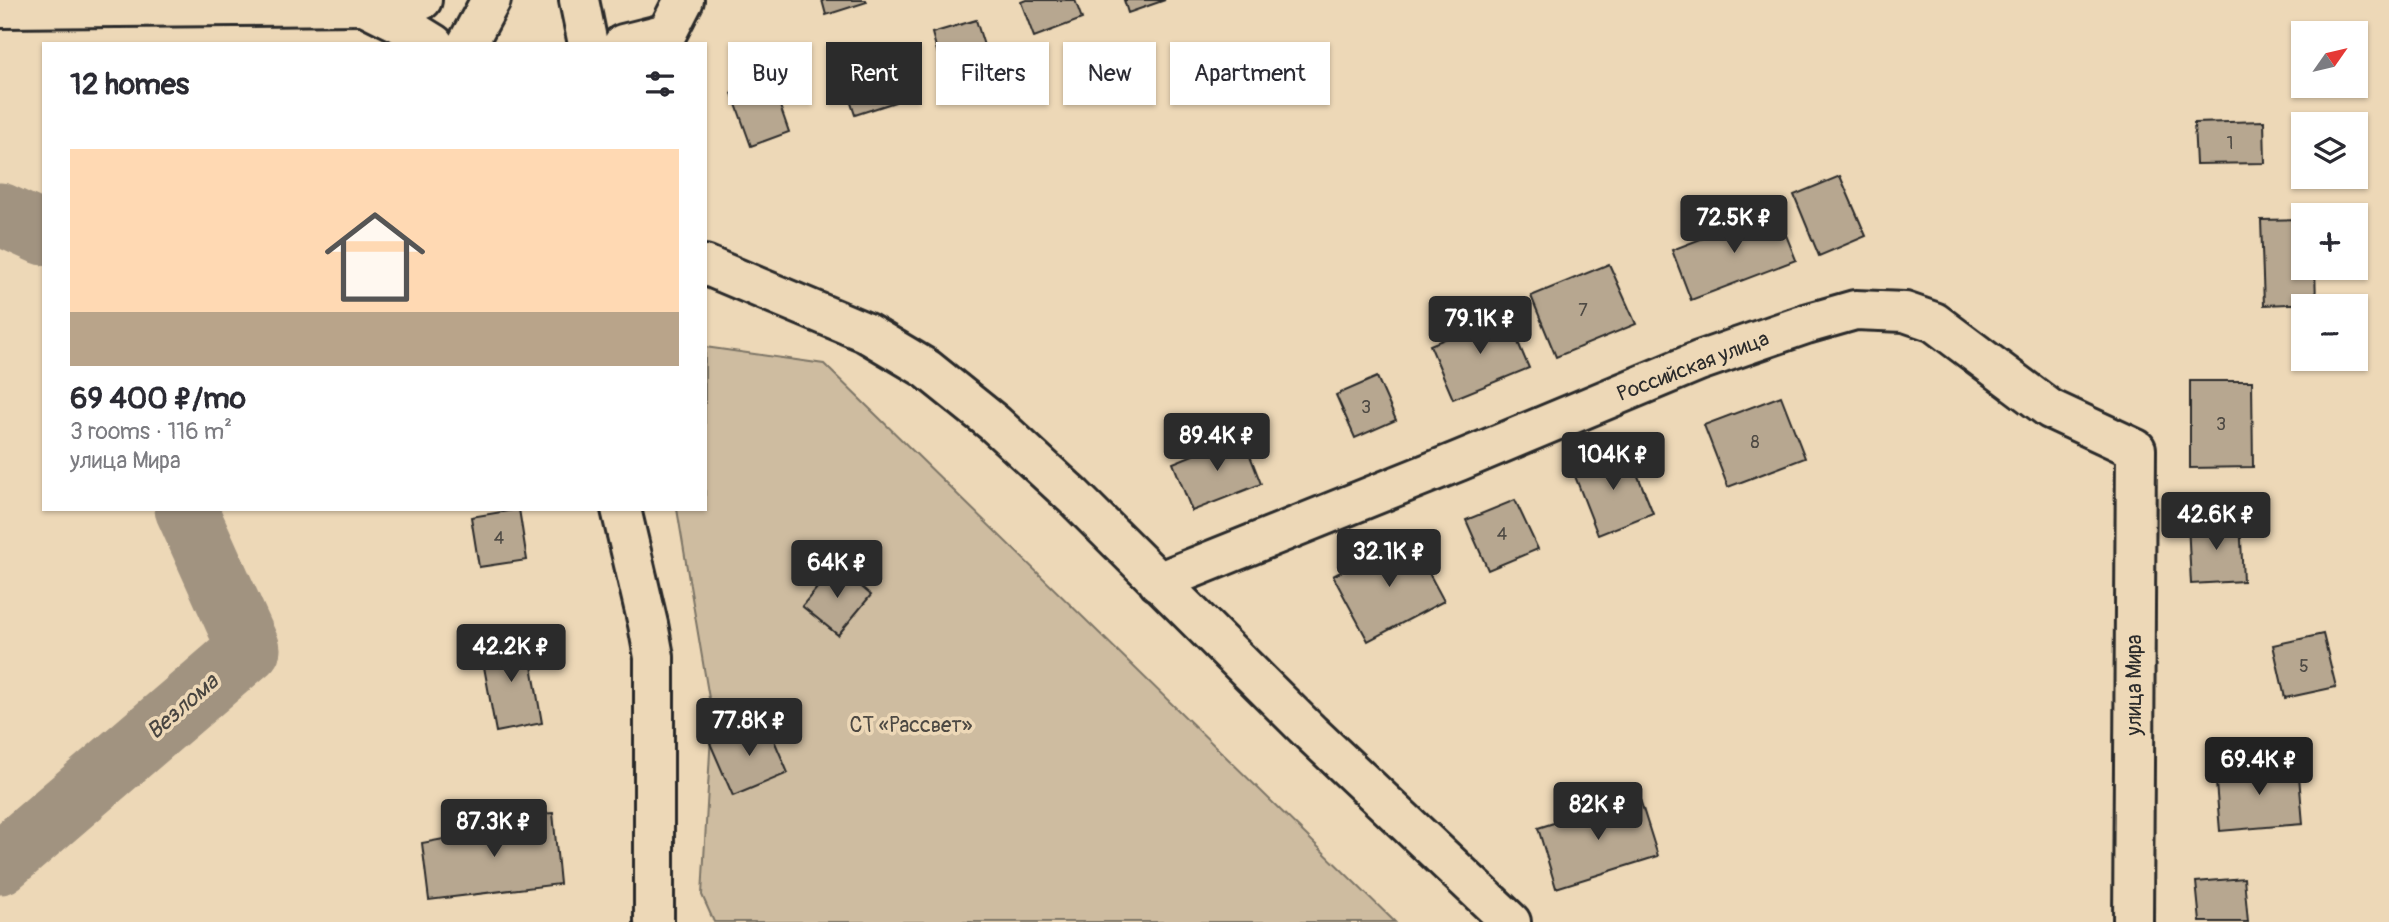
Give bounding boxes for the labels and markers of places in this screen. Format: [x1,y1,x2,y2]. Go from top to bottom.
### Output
pin: 72.5K ₽ [1669,196,1799,255]
pin: 79.1K ₽ [1415,296,1545,356]
pin: 89.4K ₽ [1152,414,1282,473]
pin: 104K ₽ [1556,433,1670,492]
pin: 42.6K ₽ [2151,492,2281,552]
pin: 32.1K ₽ [1324,530,1454,589]
pin: 64K ₽ [788,540,886,600]
pin: 42.2K ₽ [446,624,576,684]
pin: 77.8K ₽ [684,698,814,758]
pin: 69.4K ₽ [2194,738,2324,797]
pin: 82K ₽ [1549,782,1647,842]
pin: 87.3K ₽ [429,800,559,859]

